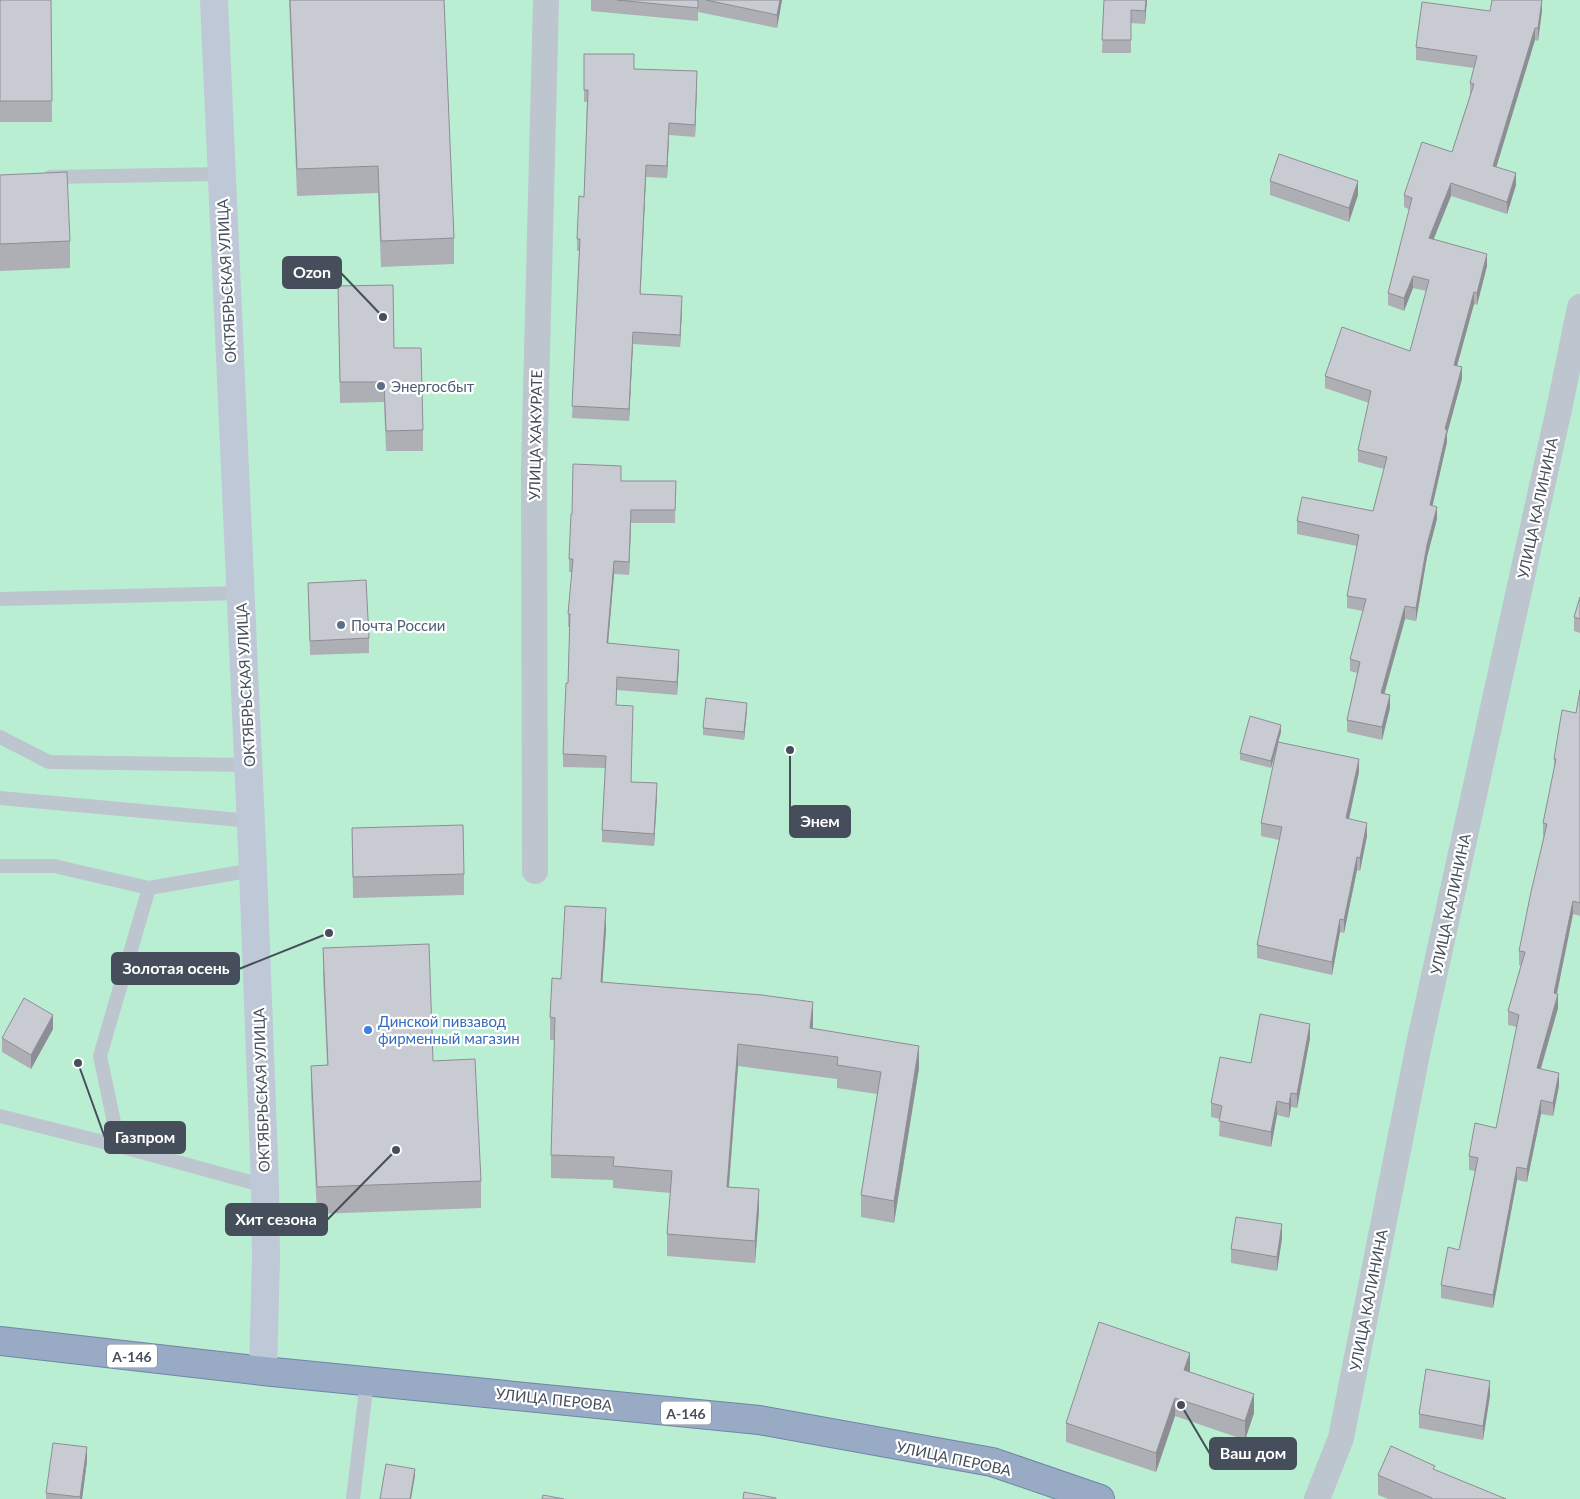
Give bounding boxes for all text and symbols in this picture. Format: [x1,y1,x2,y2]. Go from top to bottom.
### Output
street label: ОКТЯБРЬСКАЯ УЛИЦА [213,198,239,364]
callout: Ozon [283,257,341,288]
text: Ozon [293,262,331,281]
street label: УЛИЦА ХАКУРАТЕ [525,370,545,500]
place label: Энергосбыт [391,377,475,395]
marker: Энергосбыт [375,380,387,392]
street label: УЛИЦА КАЛИНИНА [1513,435,1561,580]
street label: ОКТЯБРЬСКАЯ УЛИЦА [232,602,258,768]
place label: Почта России [351,616,445,634]
marker: Почта России [335,619,347,631]
callout: Энем [790,806,850,837]
text: Энем [800,811,840,830]
street label: УЛИЦА КАЛИНИНА [1426,831,1474,976]
callout: Золотая осень [112,953,239,984]
text: Золотая осень [122,958,230,977]
street label: ОКТЯБРЬСКАЯ УЛИЦА [249,1007,273,1173]
place label: Динской пивзавод фирменный магазин [378,1012,520,1047]
marker: Динской пивзавод фирменный магазин [362,1024,374,1036]
callout: Газпром [105,1122,185,1153]
text: Газпром [115,1127,175,1146]
callout: Хит сезона [226,1204,327,1235]
text: Хит сезона [235,1209,317,1228]
street label: УЛИЦА КАЛИНИНА [1345,1227,1391,1372]
road number: А-146 [107,1344,157,1368]
street label: УЛИЦА ПЕРОВА [495,1384,614,1414]
road number: А-146 [661,1402,711,1425]
street label: УЛИЦА ПЕРОВА [895,1437,1014,1479]
callout: Ваш дом [1210,1438,1296,1469]
text: Ваш дом [1220,1443,1286,1462]

